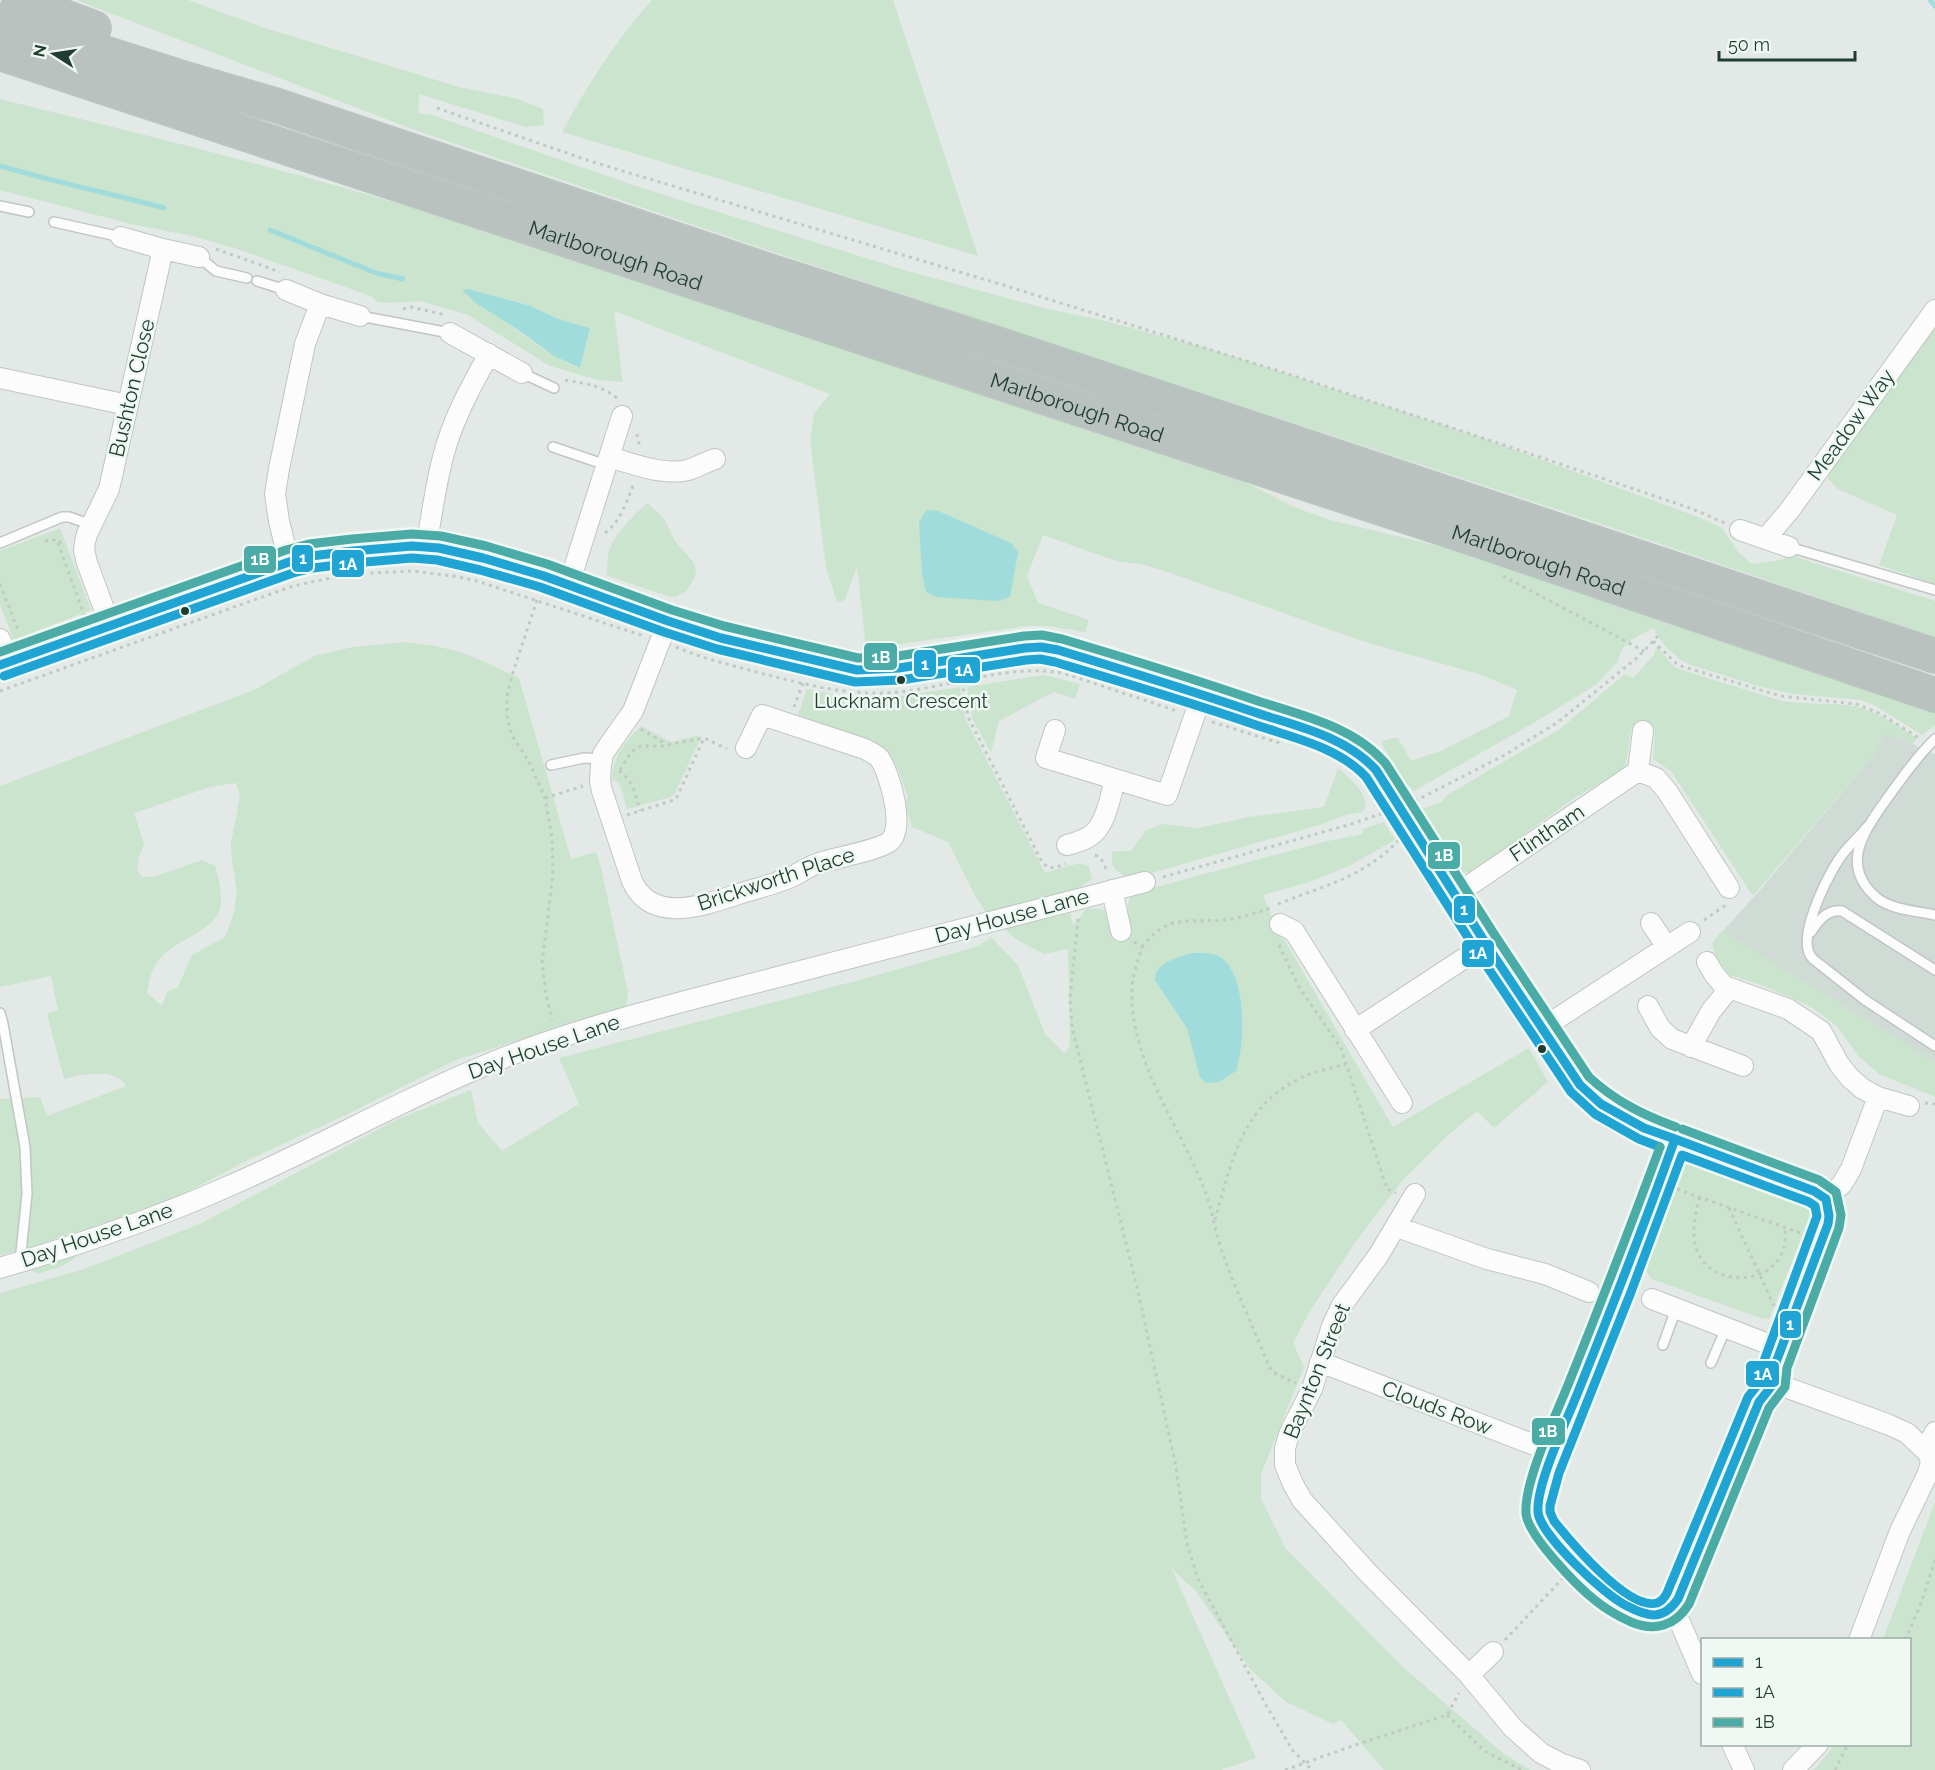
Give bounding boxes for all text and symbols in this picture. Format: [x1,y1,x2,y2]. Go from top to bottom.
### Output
north arrow [24,24,84,84]
scale bar [1719,24,1856,62]
text: 50 m [1728,34,1770,55]
text: N [29,43,50,59]
street label: Marlborough Road [526,215,706,296]
street label: Bushton Close [103,316,160,459]
street label: Meadow Way [1802,364,1899,485]
street label: Marlborough Road [987,367,1167,448]
street label: Marlborough Road [1449,519,1628,601]
line badge: 1 [291,544,314,573]
line badge: 1B [243,545,277,574]
text: 1 [299,549,307,568]
line badge: 1A [331,549,365,578]
text: 1B [251,550,270,569]
text: 1A [339,555,358,574]
unlabelled marker [179,605,191,617]
line badge: 1B [863,642,898,671]
text: 1B [872,648,891,667]
line badge: 1 [913,649,937,678]
text: 1 [921,655,929,674]
line badge: 1A [947,656,981,684]
text: 1A [955,661,974,680]
marker: Lucknam Crescent [895,674,907,686]
place label: Lucknam Crescent [814,689,988,713]
street label: Flintham [1505,799,1589,867]
street label: Brickworth Place [694,841,858,916]
line badge: 1B [1427,841,1461,870]
text: 1B [1435,846,1454,865]
street label: Day House Lane [932,883,1092,948]
line badge: 1 [1453,895,1476,924]
text: 1 [1460,900,1468,919]
line badge: 1A [1461,939,1495,968]
text: 1A [1469,944,1488,963]
street label: Day House Lane [465,1009,623,1084]
unlabelled marker [1536,1043,1548,1055]
street label: Day House Lane [18,1197,176,1272]
street label: Baynton Street [1278,1299,1355,1442]
line badge: 1 [1779,1310,1802,1339]
text: 1 [1786,1315,1794,1334]
line badge: 1A [1745,1360,1780,1388]
text: 1A [1754,1365,1773,1384]
street label: Clouds Row [1378,1375,1496,1440]
line badge: 1B [1531,1417,1566,1446]
text: 1B [1539,1422,1558,1441]
legend [1701,1638,1911,1746]
text: 1 [1755,1651,1763,1672]
text: 1A [1755,1681,1775,1702]
text: 1B [1755,1711,1775,1732]

